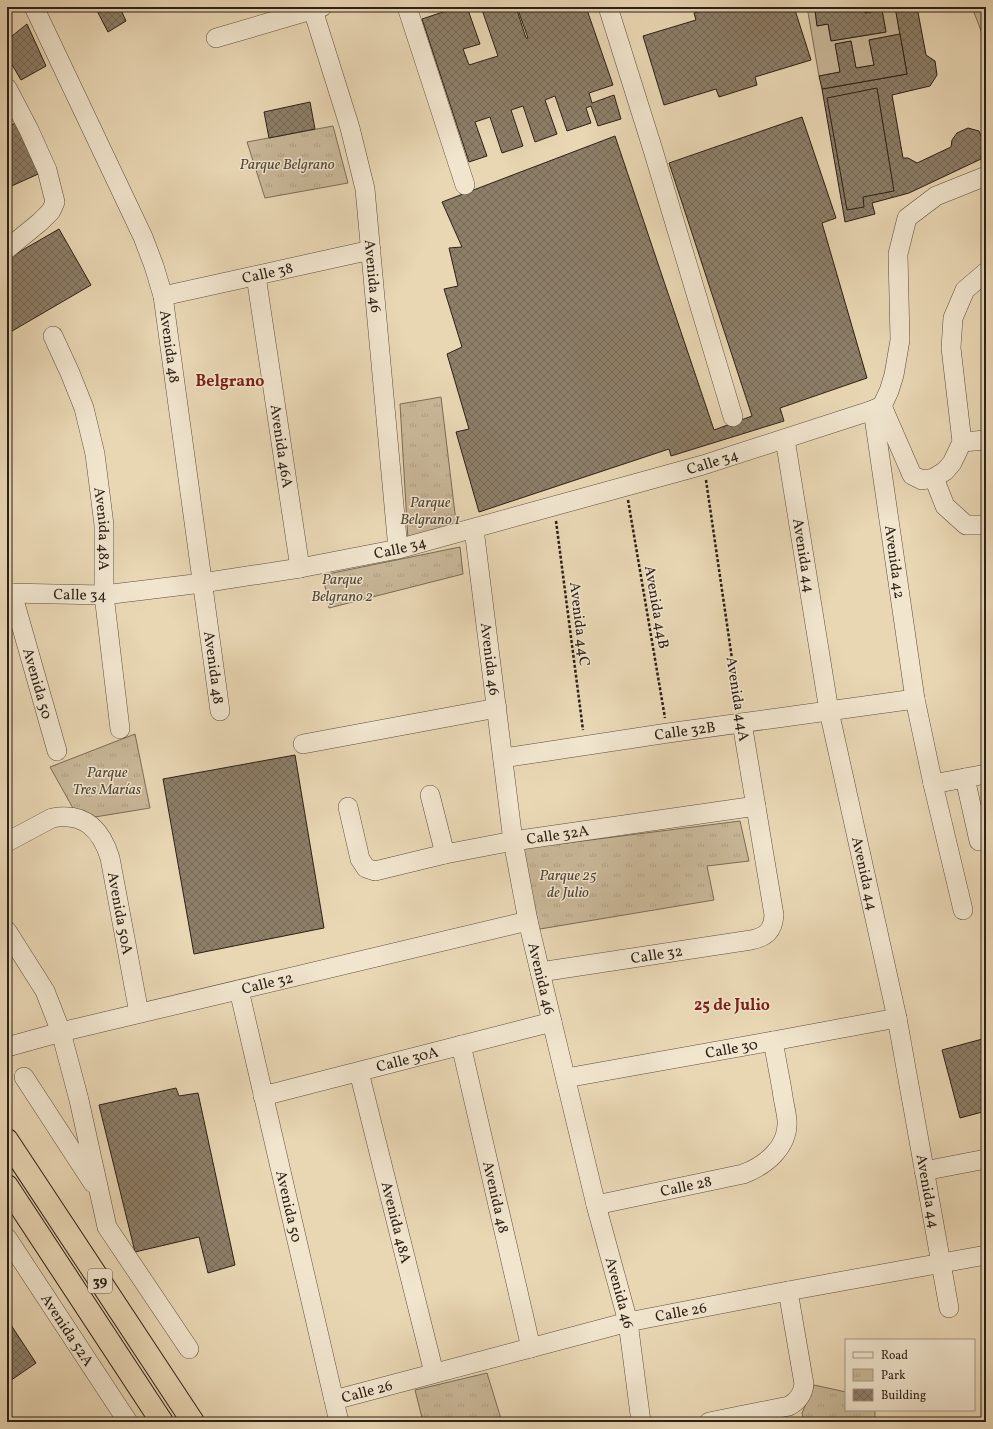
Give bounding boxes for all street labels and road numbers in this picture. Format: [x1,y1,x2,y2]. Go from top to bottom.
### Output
street label: Avenida 46 [358,239,385,314]
street label: Calle 38 [240,259,295,290]
street label: Avenida 48 [153,309,184,385]
street label: Avenida 46A [264,403,297,490]
street label: Calle 34 [685,445,741,481]
street label: Avenida 48A [87,486,113,571]
street label: Avenida 44 [786,517,819,594]
street label: Avenida 42 [878,524,909,600]
street label: Calle 34 [372,533,429,565]
street label: Avenida 44B [638,564,673,651]
street label: Avenida 44C [563,581,594,668]
street label: Calle 34 [53,585,107,607]
street label: Avenida 46 [474,621,504,697]
street label: Avenida 48 [197,630,228,706]
street label: Avenida 50 [16,646,56,722]
street label: Avenida 44A [719,655,754,743]
street label: Calle 32B [653,718,717,747]
street label: Calle 32A [525,821,591,851]
street label: Avenida 44 [845,835,882,913]
street label: Avenida 50A [101,870,137,957]
street label: Avenida 46 [522,941,559,1017]
street label: Calle 32 [630,941,684,970]
street label: Calle 32 [240,968,295,1001]
street label: Calle 30 [704,1035,760,1065]
street label: Calle 30A [374,1042,441,1079]
street label: Avenida 44 [910,1153,944,1230]
street label: Avenida 48 [476,1159,513,1235]
street label: Avenida 50 [269,1169,306,1245]
street label: Calle 28 [659,1172,714,1203]
street label: Avenida 48A [375,1180,415,1266]
street label: Avenida 46 [599,1255,638,1330]
road number: 39 [88,1269,112,1293]
street label: Avenida 52A [35,1290,98,1371]
street label: Calle 26 [654,1298,709,1328]
street label: Calle 26 [339,1376,395,1410]

